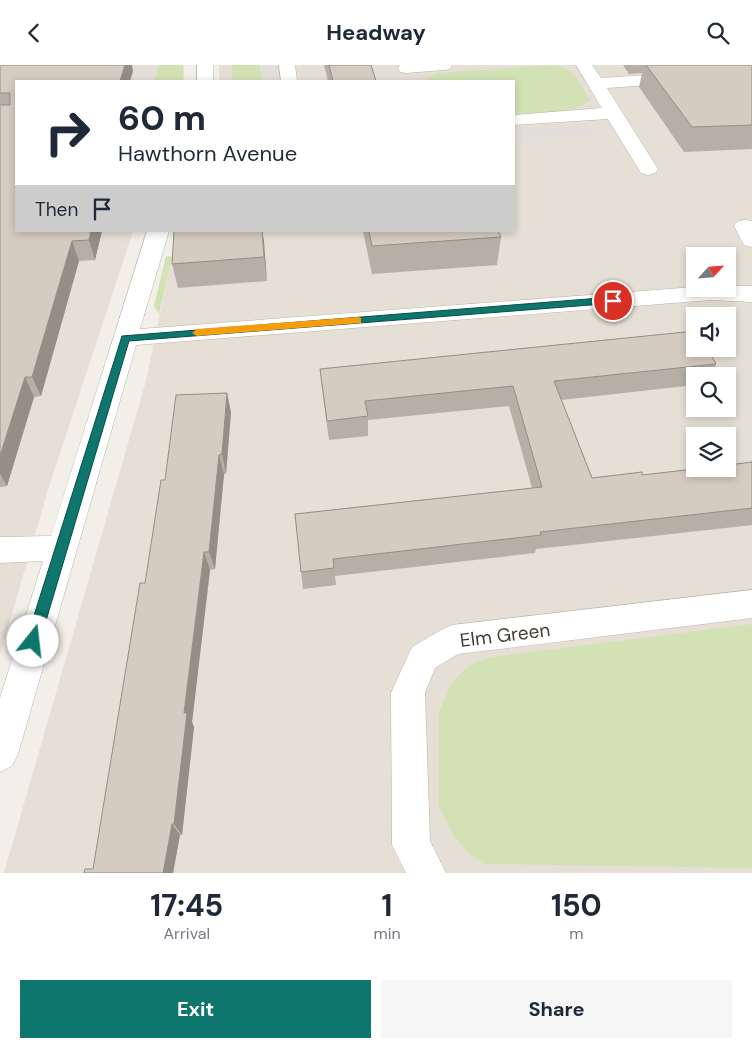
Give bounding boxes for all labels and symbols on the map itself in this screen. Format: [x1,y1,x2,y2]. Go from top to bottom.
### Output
north arrow [686,247,736,297]
pin [592,280,634,322]
position arrow [6,614,58,666]
street label: Elm Green [459,617,551,653]

